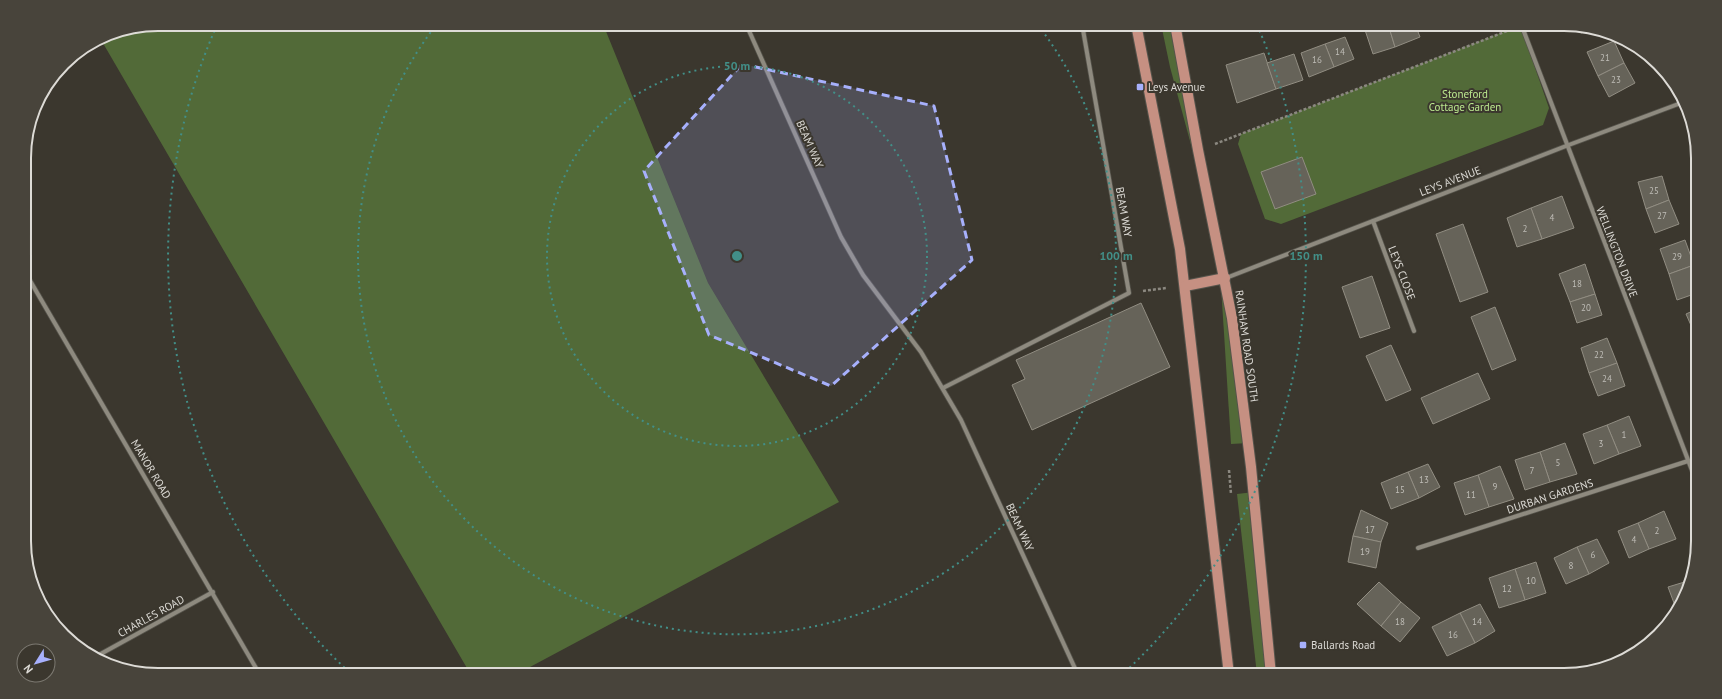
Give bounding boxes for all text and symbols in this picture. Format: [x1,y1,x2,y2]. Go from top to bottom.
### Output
house number: 14 [1335,46,1345,57]
house number: 21 [1600,52,1610,63]
house number: 16 [1312,54,1322,65]
text: 50 m [724,58,750,73]
house number: 23 [1611,74,1621,85]
place label: Leys Avenue [1148,80,1205,94]
marker: Leys Avenue [1135,82,1145,92]
park label: Stoneford Cottage Garden [1429,87,1501,114]
street label: BEAM WAY [793,118,827,171]
street label: LEYS AVENUE [1417,163,1483,199]
house number: 25 [1649,185,1659,196]
street label: BEAM WAY [1113,186,1135,239]
street label: WELLINGTON DRIVE [1593,205,1641,300]
house number: 27 [1657,210,1667,221]
house number: 4 [1550,212,1555,223]
house number: 2 [1523,223,1528,234]
street label: LEYS CLOSE [1385,244,1419,302]
text: 100 m [1099,248,1133,263]
text: 150 m [1289,248,1323,263]
centre of rings [730,249,744,263]
house number: 29 [1672,251,1682,262]
house number: 18 [1572,278,1582,289]
street label: RAINHAM ROAD SOUTH [1232,289,1262,403]
house number: 20 [1581,302,1591,313]
house number: 22 [1594,349,1604,360]
house number: 24 [1602,373,1612,384]
house number: 1 [1622,429,1627,440]
street label: MANOR ROAD [128,437,174,501]
house number: 3 [1599,438,1604,449]
house number: 5 [1556,457,1561,468]
house number: 7 [1530,465,1535,476]
house number: 13 [1419,474,1429,485]
street label: DURBAN GARDENS [1505,475,1595,517]
house number: 9 [1493,481,1498,492]
house number: 15 [1395,484,1405,495]
house number: 11 [1466,489,1476,500]
street label: BEAM WAY [1003,501,1037,554]
house number: 17 [1365,524,1375,535]
house number: 2 [1655,525,1660,536]
house number: 4 [1632,534,1637,545]
house number: 19 [1360,546,1370,557]
house number: 6 [1591,549,1596,560]
house number: 8 [1569,560,1574,571]
house number: 10 [1526,575,1536,586]
house number: 12 [1502,583,1512,594]
street label: CHARLES ROAD [115,592,187,640]
house number: 18 [1395,616,1405,627]
house number: 14 [1472,616,1482,627]
house number: 16 [1448,629,1458,640]
place label: Ballards Road [1311,638,1375,652]
marker: Ballards Road [1298,640,1308,650]
north arrow [16,643,56,683]
text: N [20,662,36,676]

